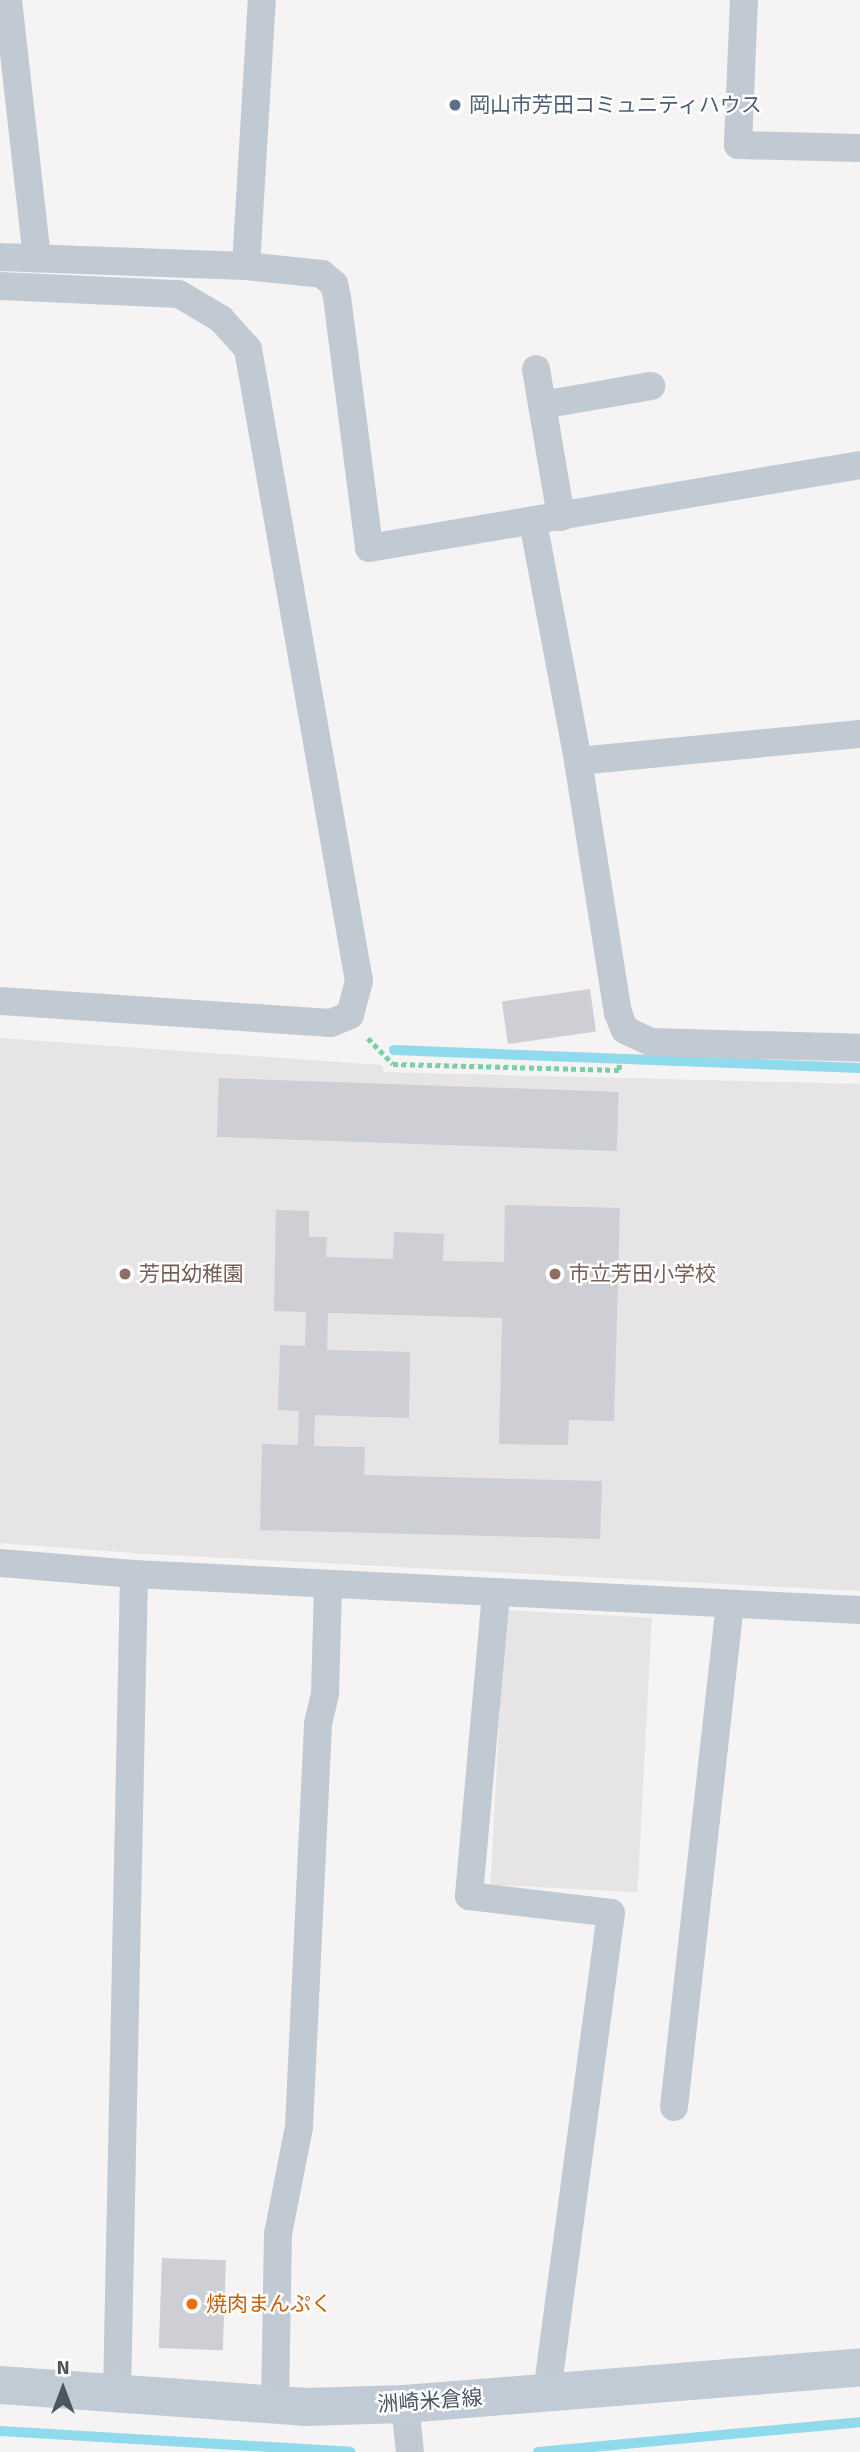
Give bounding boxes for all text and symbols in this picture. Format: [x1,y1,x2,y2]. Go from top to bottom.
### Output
place label: 岡山市芳田コミュニティハウス [469,92,763,118]
marker: 岡山市芳田コミュニティハウス [447,97,463,113]
place label: 芳田幼稚園 [139,1261,244,1287]
place label: 市立芳田小学校 [569,1261,716,1287]
marker: 芳田幼稚園 [117,1266,133,1282]
marker: 市立芳田小学校 [547,1266,563,1282]
place label: 焼肉まんぷく [206,2291,332,2317]
marker: 焼肉まんぷく [184,2296,200,2312]
north arrow [28,2354,98,2424]
text: N [56,2356,70,2380]
street label: 洲崎米倉線 [377,2385,483,2417]

